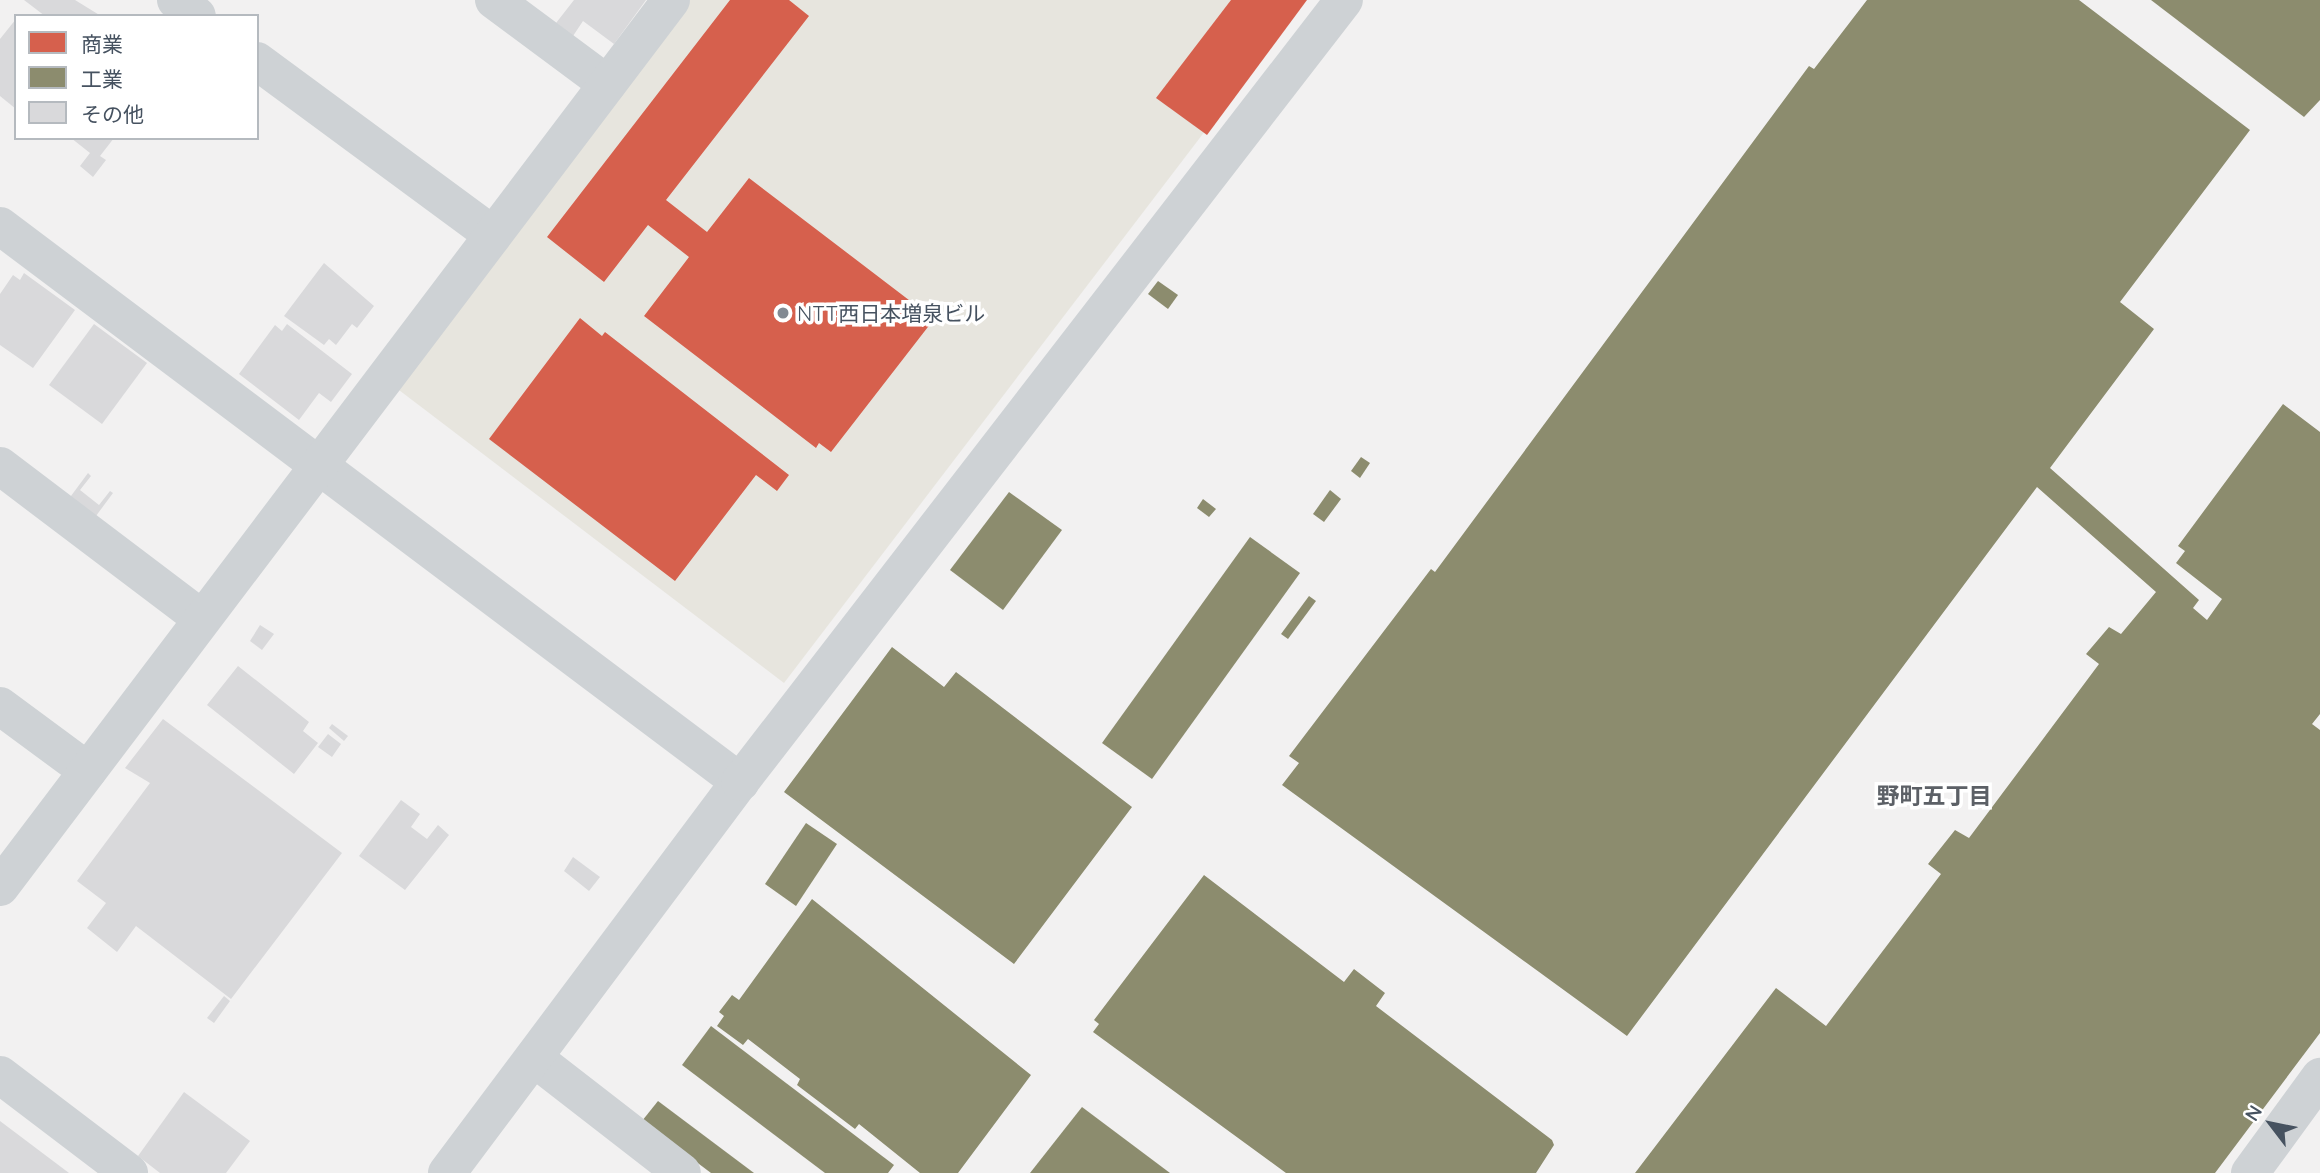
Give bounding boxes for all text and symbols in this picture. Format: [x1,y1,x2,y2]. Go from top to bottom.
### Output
legend [14,14,259,140]
text: 商業 [81,31,123,57]
text: 工業 [81,66,123,92]
text: その他 [81,101,144,127]
place label: NTT西日本増泉ビル [797,300,985,326]
marker: NTT西日本増泉ビル [775,305,791,321]
district label: 野町五丁目 [1877,782,1991,810]
north arrow [2236,1089,2306,1159]
text: N [2239,1101,2267,1125]

